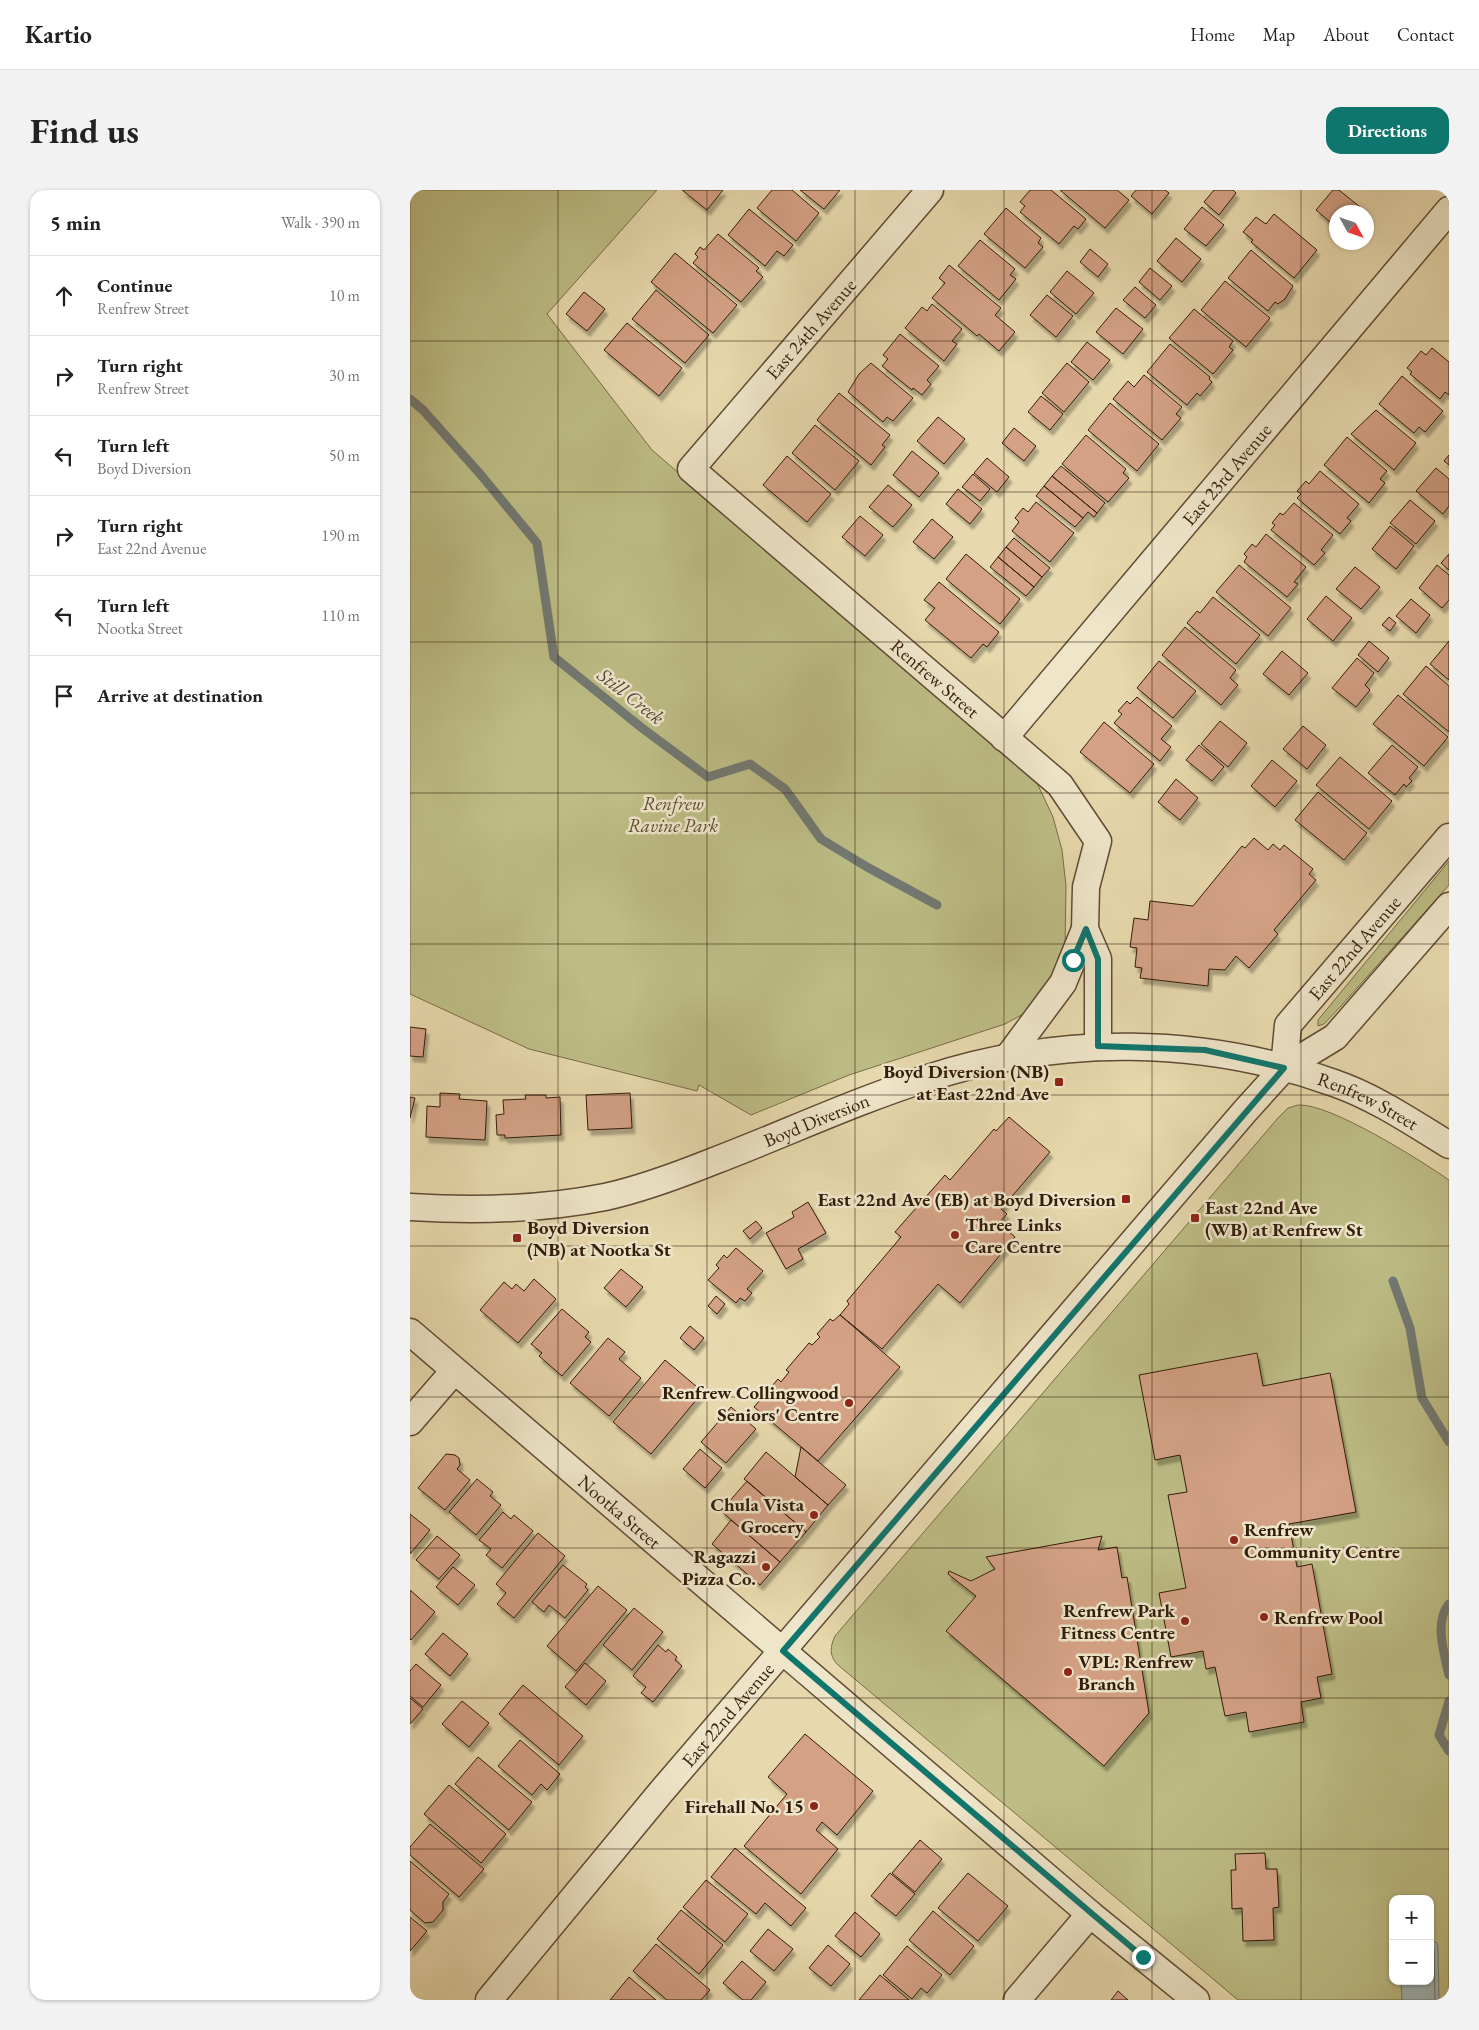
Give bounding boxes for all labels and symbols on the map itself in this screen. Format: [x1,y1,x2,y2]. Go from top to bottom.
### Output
north arrow [1329,205,1374,250]
street label: East 24th Avenue [760,273,862,385]
street label: East 23rd Avenue [1176,418,1277,531]
street label: Renfrew Street [886,633,985,723]
water label: Still Creek [591,661,670,730]
park label: Renfrew Ravine Park [628,791,719,838]
street label: East 22nd Avenue [1302,890,1406,1005]
route start [1062,949,1085,972]
place label: Boyd Diversion (NB) at East 22nd Ave [883,1059,1049,1106]
street label: Renfrew Street [1314,1066,1423,1136]
marker: Boyd Diversion (NB) at East 22nd Ave [1053,1076,1065,1088]
street label: Boyd Diversion [760,1087,873,1153]
place label: East 22nd Ave (EB) at Boyd Diversion [818,1187,1116,1212]
marker: East 22nd Ave (EB) at Boyd Diversion [1120,1193,1132,1205]
place label: East 22nd Ave (WB) at Renfrew St [1205,1195,1363,1242]
place label: Three Links Care Centre [965,1212,1062,1259]
marker: East 22nd Ave (WB) at Renfrew St [1189,1212,1201,1224]
place label: Boyd Diversion (NB) at Nootka St [527,1215,671,1262]
marker: Three Links Care Centre [949,1229,961,1241]
marker: Boyd Diversion (NB) at Nootka St [511,1232,523,1244]
place label: Renfrew Collingwood Seniors' Centre [662,1380,839,1427]
marker: Renfrew Collingwood Seniors' Centre [843,1397,855,1409]
street label: Nootka Street [573,1469,667,1554]
place label: Chula Vista Grocery [710,1492,805,1539]
marker: Chula Vista Grocery [808,1509,820,1521]
place label: Renfrew Community Centre [1244,1517,1400,1564]
marker: Renfrew Community Centre [1228,1534,1240,1546]
place label: Ragazzi Pizza Co. [682,1544,756,1591]
marker: Ragazzi Pizza Co. [760,1561,772,1573]
place label: Renfrew Park Fitness Centre [1061,1598,1176,1645]
place label: Renfrew Pool [1274,1605,1384,1630]
marker: Renfrew Pool [1258,1611,1270,1623]
marker: Renfrew Park Fitness Centre [1179,1615,1191,1627]
place label: VPL: Renfrew Branch [1078,1649,1194,1696]
street label: East 22nd Avenue [676,1657,779,1772]
marker: VPL: Renfrew Branch [1062,1666,1074,1678]
place label: Firehall No. 15 [685,1794,804,1819]
marker: Firehall No. 15 [808,1800,820,1812]
route end [1132,1946,1155,1969]

